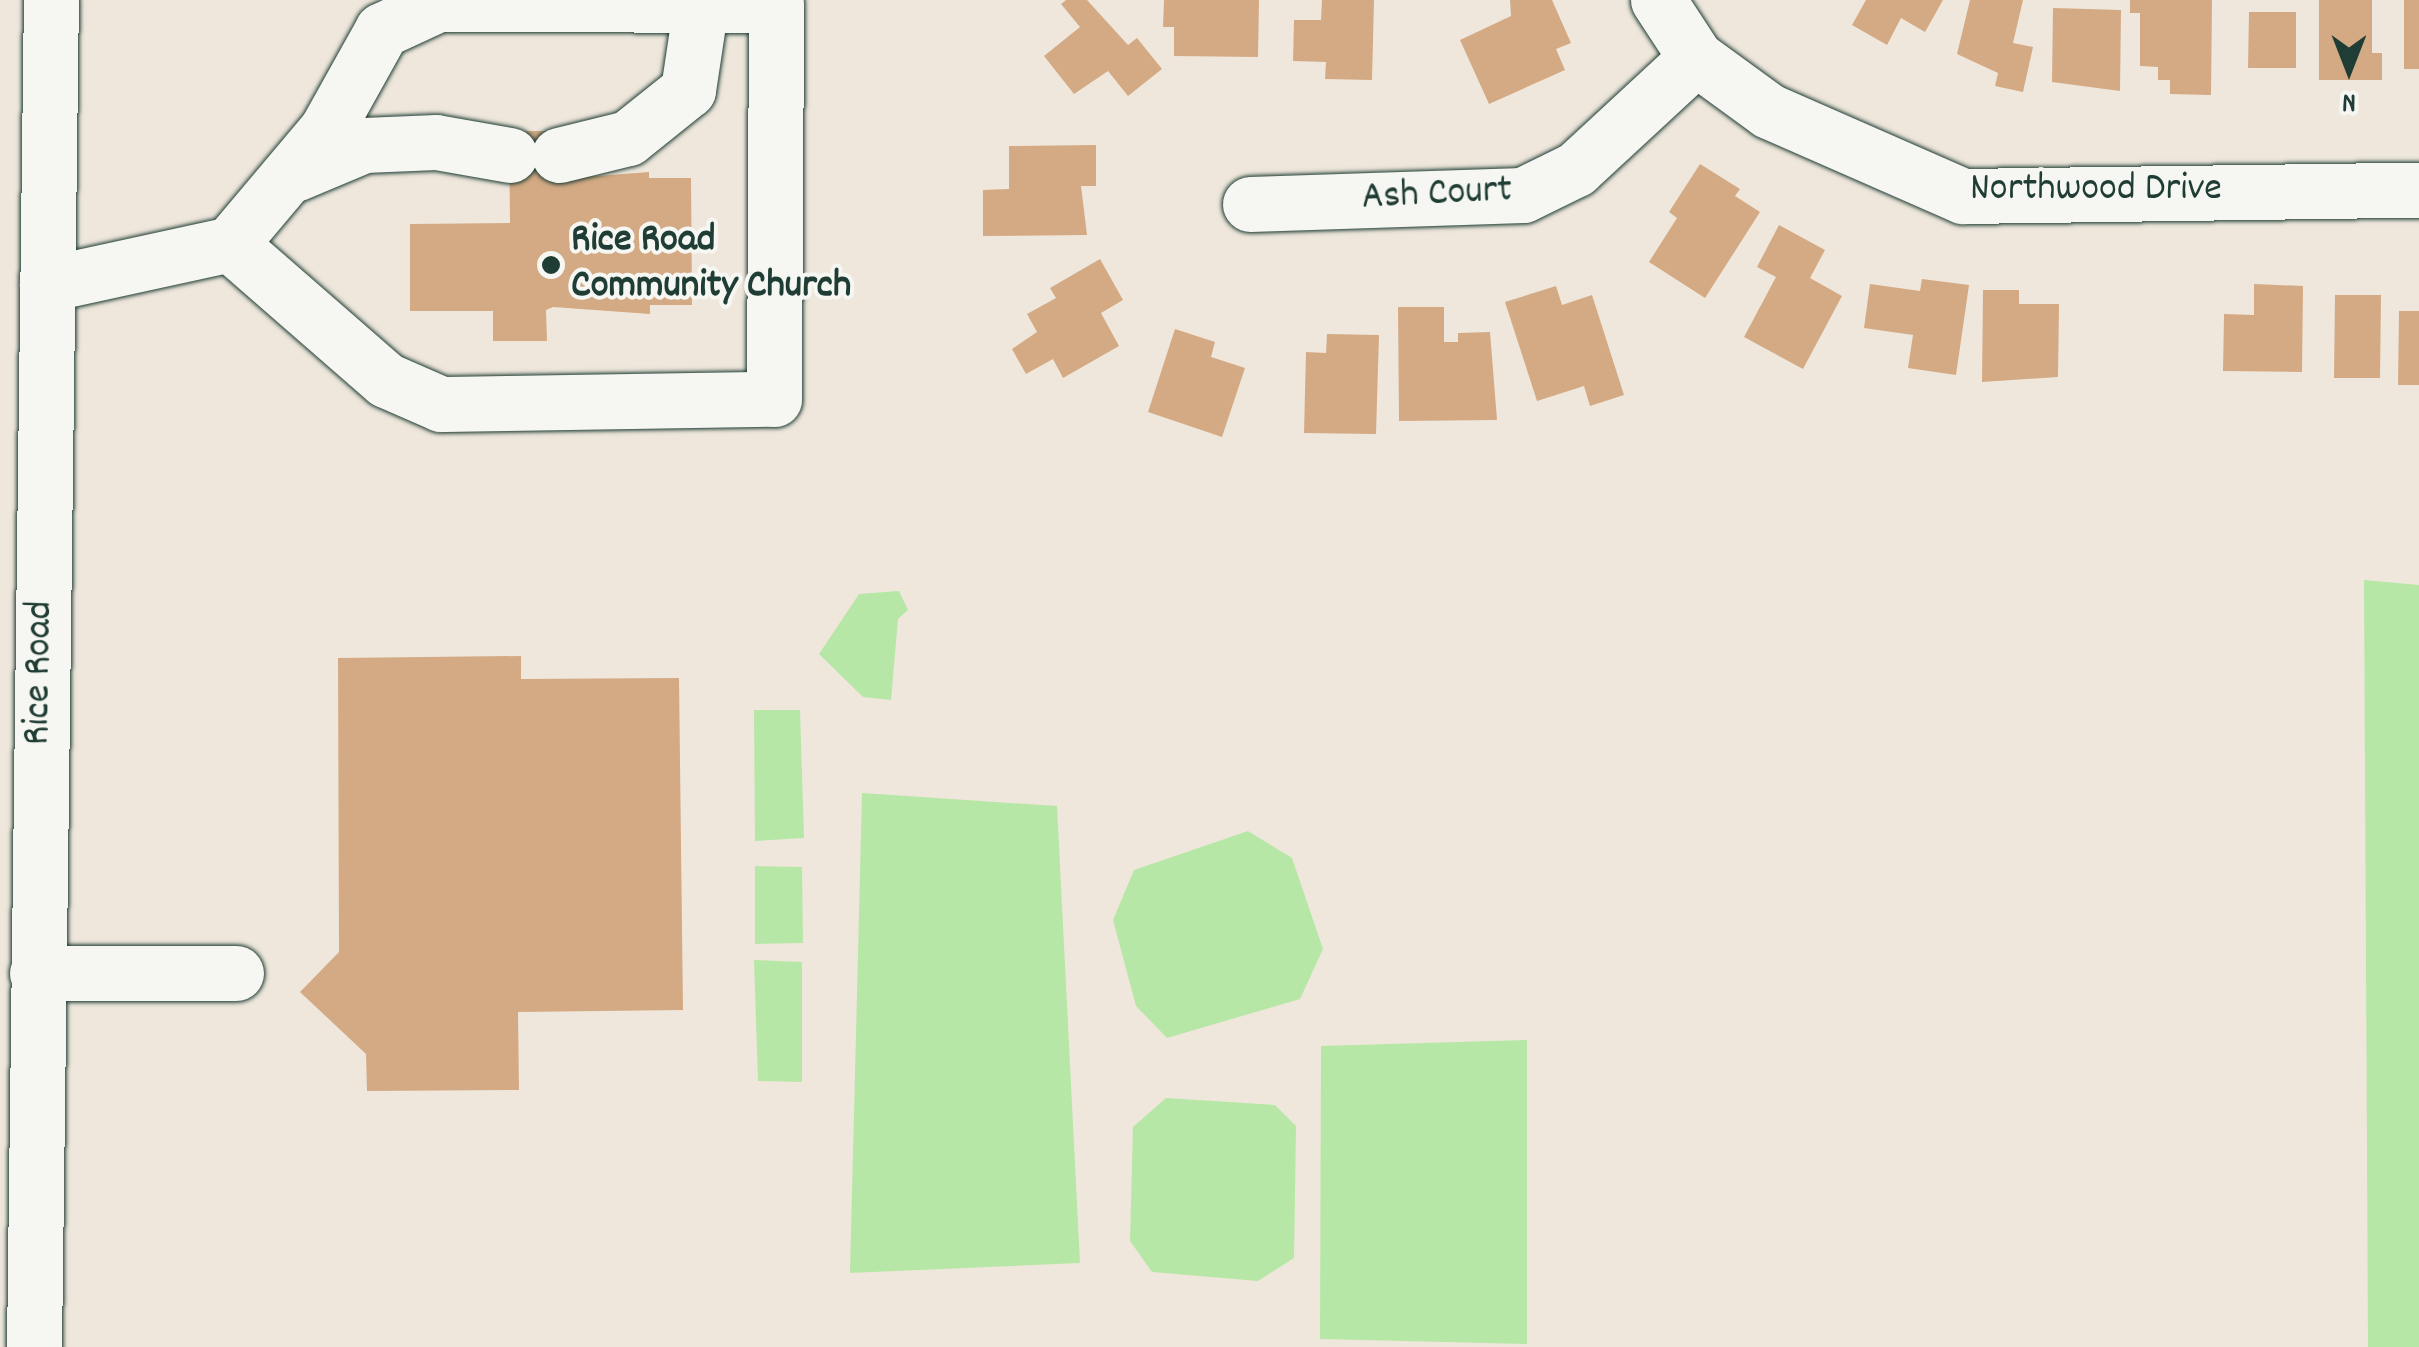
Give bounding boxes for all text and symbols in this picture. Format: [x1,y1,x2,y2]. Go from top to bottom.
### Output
north arrow [2299,20,2399,120]
text: N [2342,80,2356,120]
street label: Northwood Drive [1970,167,2222,215]
street label: Ash Court [1361,168,1513,224]
place label: Rice Road Community Church [571,218,851,312]
marker: Rice Road Community Church [540,254,562,276]
street label: Rice Road [16,600,66,746]

